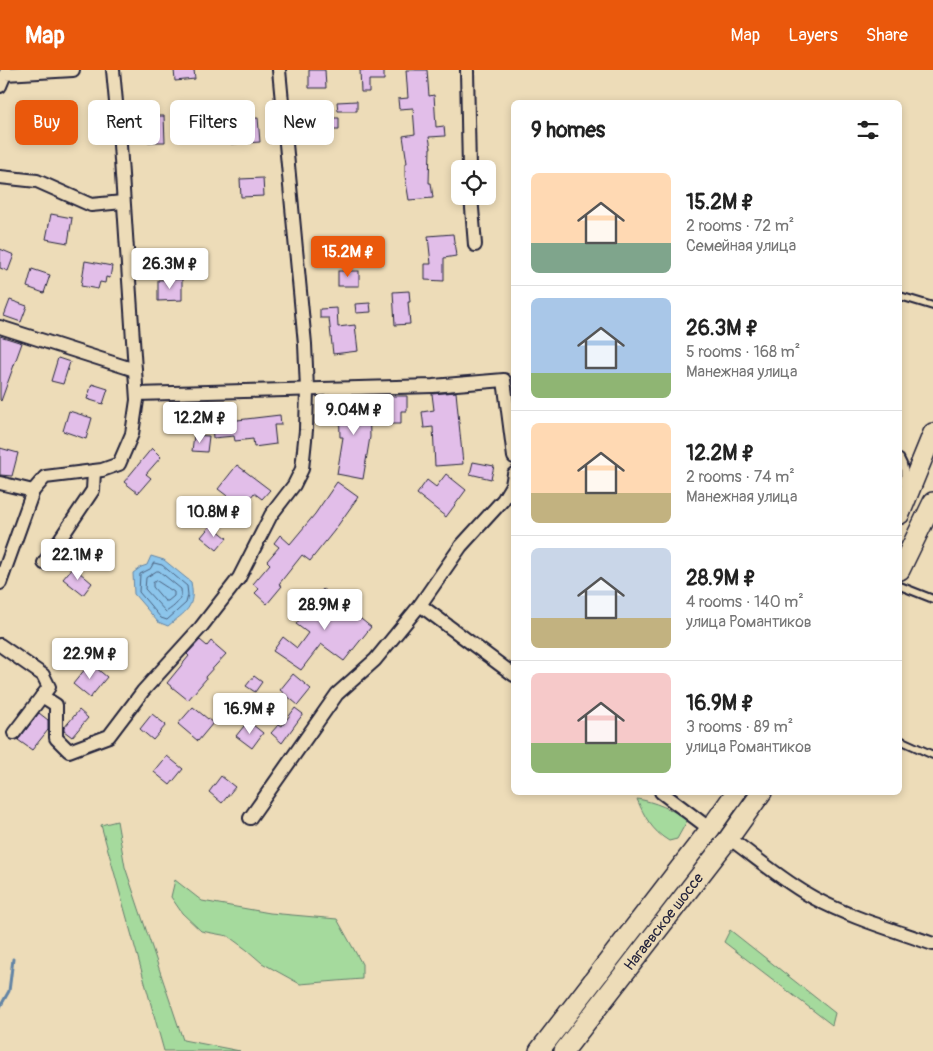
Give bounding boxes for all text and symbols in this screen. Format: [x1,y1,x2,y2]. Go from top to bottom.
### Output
text: Map [25,21,65,50]
text: Map [731,24,760,47]
text: Layers [788,24,838,47]
text: Share [866,24,908,47]
chip: Buy [15,100,78,145]
chip: Rent [88,100,160,145]
chip: Filters [170,100,255,145]
chip: New [265,100,334,145]
icon: filters [854,116,882,144]
text: 9 homes [531,117,605,144]
map controls [451,160,496,205]
button: locate [451,160,496,205]
text: 15.2M ₽ [686,189,754,216]
icon: home [571,193,631,253]
text: 2 rooms · 72 m² [686,216,794,236]
pin: 15.2M ₽ [302,236,394,278]
text: Семейная улица [686,236,796,256]
text: 15.2M ₽ [322,242,374,262]
pin: 26.3M ₽ [124,248,216,290]
text: 26.3M ₽ [142,254,198,274]
text: 26.3M ₽ [686,315,759,342]
icon: home [571,318,631,378]
text: 5 rooms · 168 m² [686,342,800,362]
text: Манежная улица [686,362,797,382]
pin: 9.04M ₽ [308,394,400,436]
text: 9.04M ₽ [326,400,382,420]
pin: 12.2M ₽ [154,402,246,444]
text: 12.2M ₽ [174,408,226,428]
text: 12.2M ₽ [686,440,755,467]
icon: home [571,443,631,503]
text: 2 rooms · 74 m² [686,467,795,487]
text: Манежная улица [686,487,797,507]
pin: 10.8M ₽ [168,496,260,538]
text: 10.8M ₽ [187,502,241,522]
pin: 22.1M ₽ [32,538,124,581]
text: 22.1M ₽ [52,545,104,565]
text: 28.9M ₽ [686,565,756,592]
icon: home [571,568,631,628]
pin: 28.9M ₽ [279,588,371,631]
text: 4 rooms · 140 m² [686,592,804,612]
text: 28.9M ₽ [298,595,352,615]
text: улица Романтиков [686,612,812,632]
pin: 22.9M ₽ [44,638,136,680]
text: 22.9M ₽ [63,644,117,664]
text: 16.9M ₽ [686,690,754,717]
pin: 16.9M ₽ [204,692,296,735]
icon: home [571,693,631,753]
text: 16.9M ₽ [224,699,276,719]
text: 3 rooms · 89 m² [686,717,793,737]
text: улица Романтиков [686,737,812,757]
street label: Нагаевское шоссе [620,869,708,975]

